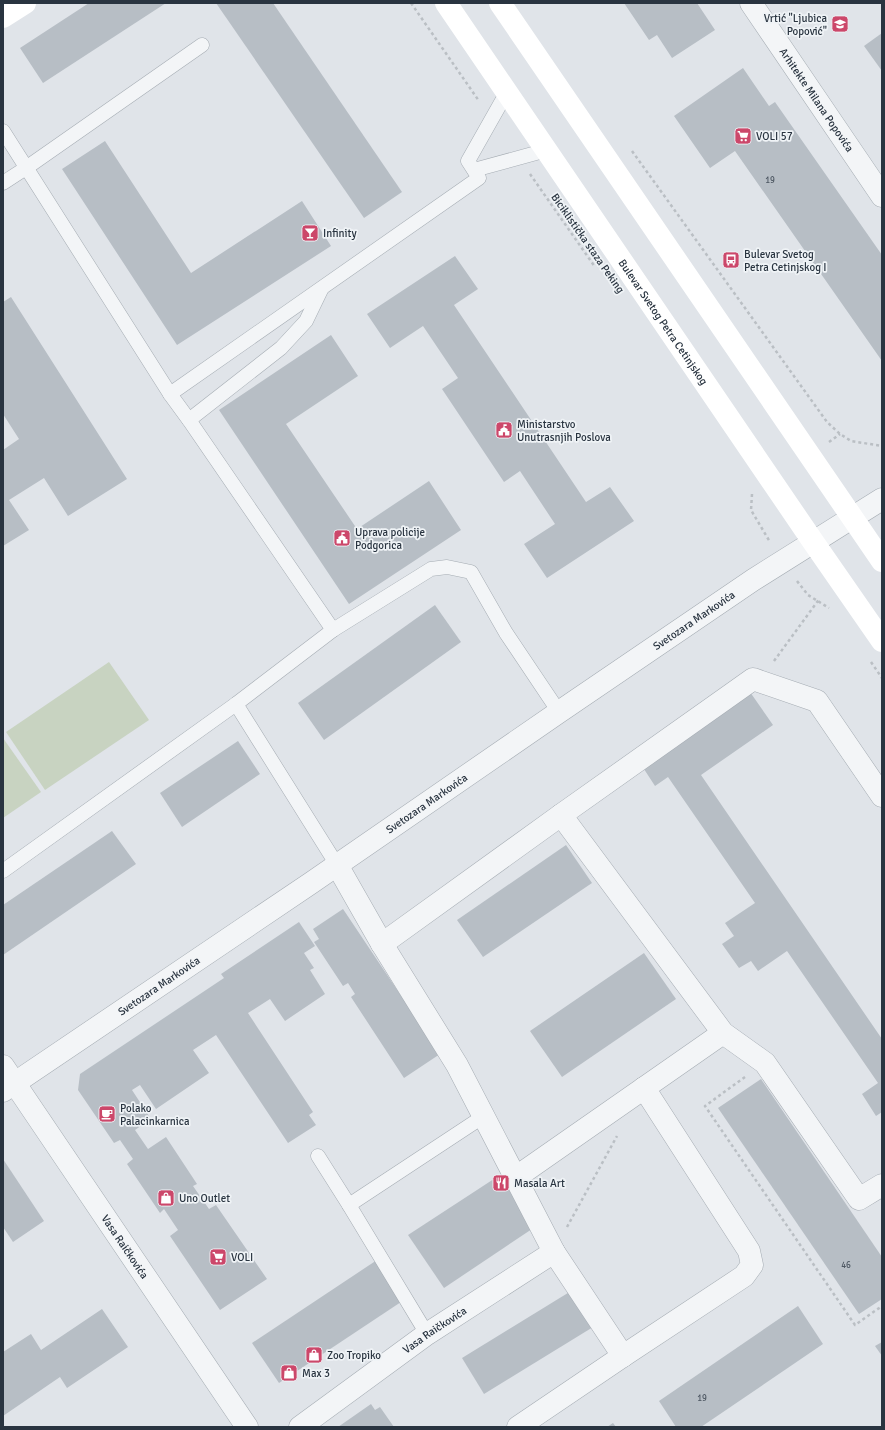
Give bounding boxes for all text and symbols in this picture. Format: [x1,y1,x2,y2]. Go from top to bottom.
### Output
place label: Vrtić "Ljubica Popović" [764,12,827,38]
school or university icon: Vrtić "Ljubica Popović" [830,14,850,34]
street label: Arhitekte Milana Popovića [776,46,856,155]
supermarket icon: VOLI 57 [733,126,753,146]
place label: VOLI 57 [756,130,793,143]
house number: 19 [765,175,775,186]
street label: Biciklistička staza Peking [548,191,627,296]
bar icon: Infinity [300,223,320,243]
place label: Infinity [323,227,357,240]
place label: Bulevar Svetog Petra Cetinjskog I [744,248,827,274]
bus stop icon: Bulevar Svetog Petra Cetinjskog I [721,250,741,270]
street label: Bulevar Svetog Petra Cetinjskog [616,257,710,388]
place label: Ministarstvo Unutrasnjih Poslova [517,418,611,444]
public building icon: Ministarstvo Unutrasnjih Poslova [494,420,514,440]
place label: Uprava policije Podgorica [355,526,425,552]
public building icon: Uprava policije Podgorica [332,528,352,548]
street label: Svetozara Markovića [651,588,738,653]
street label: Svetozara Markovića [384,771,470,836]
street label: Svetozara Markovića [116,954,203,1018]
place label: Polako Palacinkarnica [120,1102,190,1128]
cafe icon: Polako Palacinkarnica [97,1104,117,1124]
restaurant icon: Masala Art [491,1173,511,1193]
place label: Masala Art [514,1177,565,1190]
shop icon: Uno Outlet [156,1188,176,1208]
place label: Uno Outlet [179,1192,230,1205]
street label: Vasa Raičkovića [99,1213,151,1282]
supermarket icon: VOLI [208,1247,228,1267]
place label: VOLI [231,1251,253,1264]
house number: 46 [841,1260,851,1271]
street label: Vasa Raičkovića [400,1304,470,1356]
shop icon: Zoo Tropiko [304,1345,324,1365]
place label: Zoo Tropiko [327,1349,381,1362]
shop icon: Max 3 [279,1363,299,1383]
place label: Max 3 [302,1367,330,1380]
house number: 19 [697,1393,707,1404]

